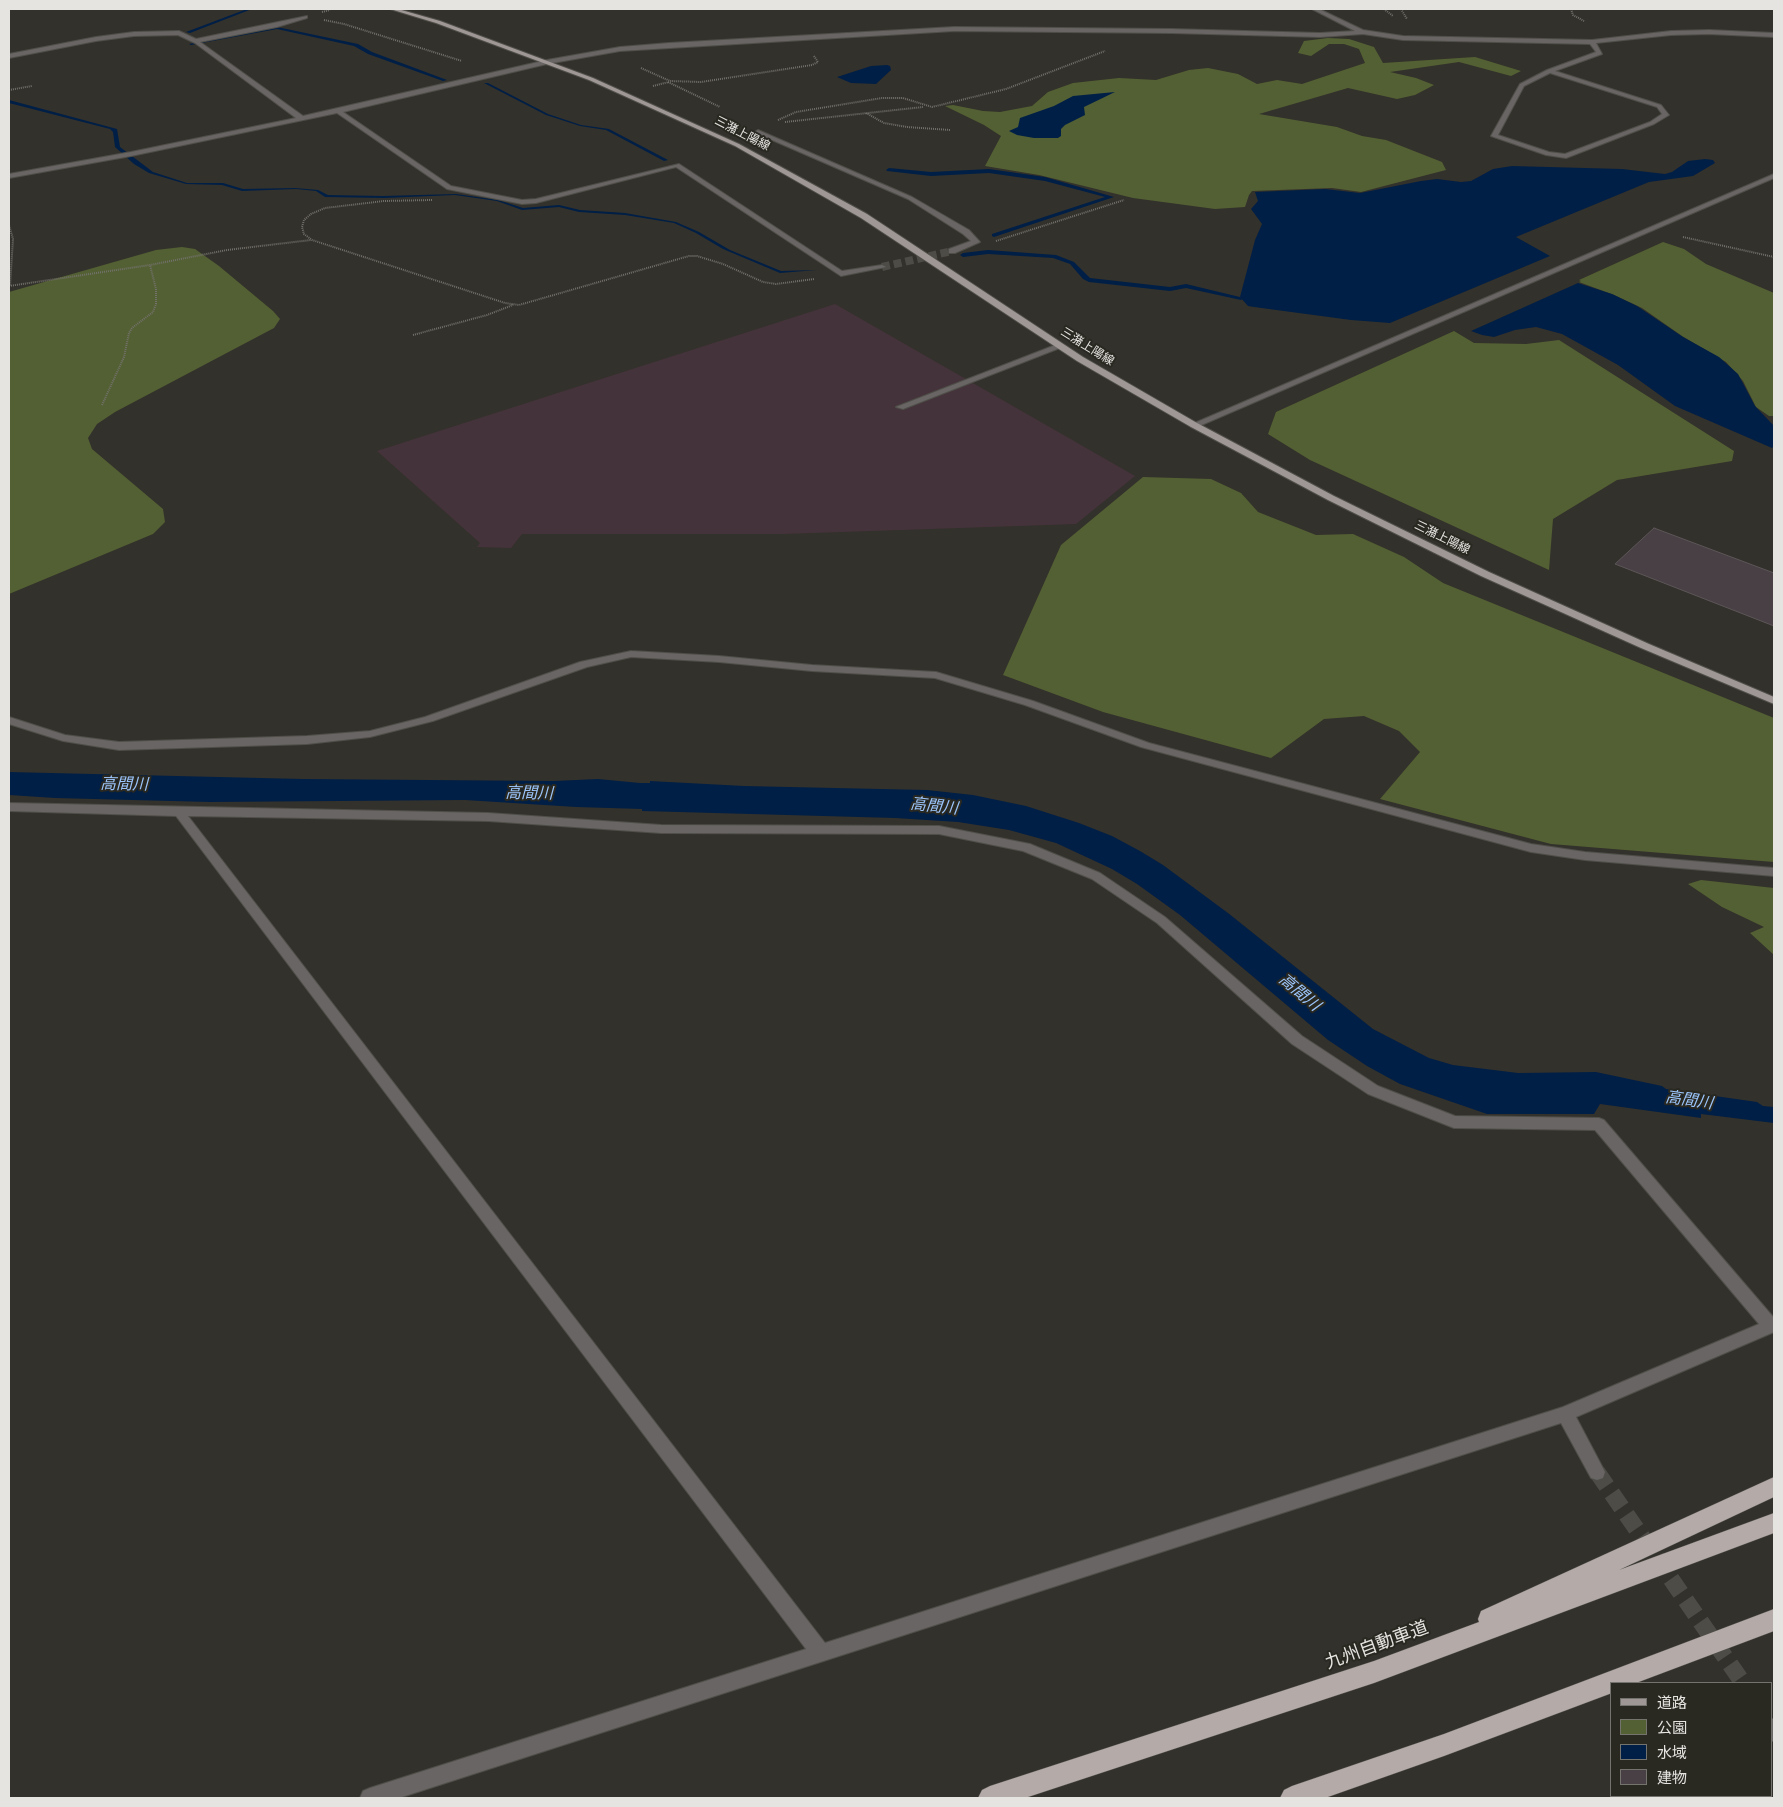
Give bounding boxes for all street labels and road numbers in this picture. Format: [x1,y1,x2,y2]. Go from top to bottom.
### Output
street label: 三潴上陽線 [712,114,772,154]
street label: 三潴上陽線 [1058,325,1116,369]
street label: 三潴上陽線 [1412,518,1472,558]
street label: 九州自動車道 [1323,1617,1431,1675]

